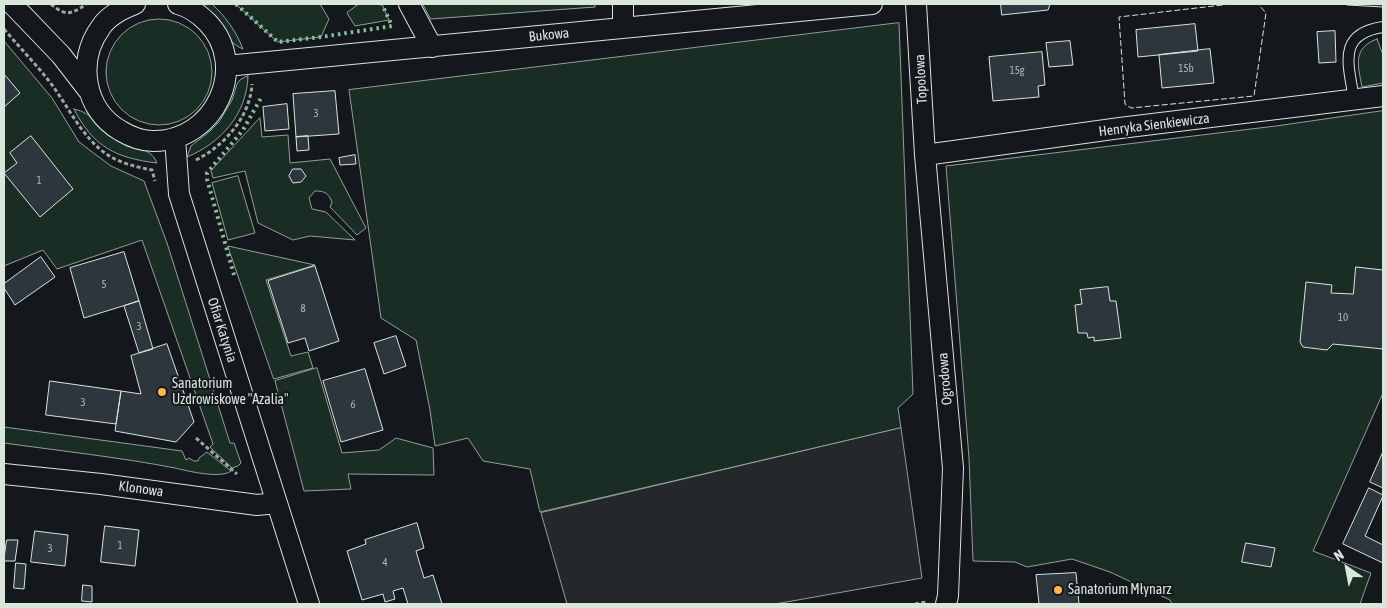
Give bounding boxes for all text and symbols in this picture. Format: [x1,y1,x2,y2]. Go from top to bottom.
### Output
street label: Bukowa [528,25,570,45]
street label: Topolowa [911,54,931,104]
house number: 15b [1178,62,1194,76]
house number: 15g [1009,64,1025,78]
house number: 3 [313,107,319,121]
street label: Henryka Sienkiewicza [1098,110,1210,140]
house number: 1 [36,174,42,188]
house number: 5 [101,278,107,292]
street label: Ofiar Katynia [204,295,240,365]
house number: 8 [300,302,306,316]
house number: 10 [1338,311,1348,325]
house number: 3 [136,320,142,334]
street label: Ogrodowa [934,352,956,406]
place label: Sanatorium Uzdrowiskowe "Azalia" [172,376,289,408]
marker: Sanatorium Uzdrowiskowe "Azalia" [156,386,168,398]
house number: 3 [80,396,86,410]
house number: 6 [350,398,356,412]
street label: Klonowa [118,478,164,500]
house number: 1 [117,539,123,553]
house number: 3 [47,542,53,556]
north arrow [1322,543,1372,593]
text: N [1331,546,1347,564]
house number: 4 [382,556,388,570]
place label: Sanatorium Młynarz [1068,582,1171,598]
marker: Sanatorium Młynarz [1052,584,1064,596]

